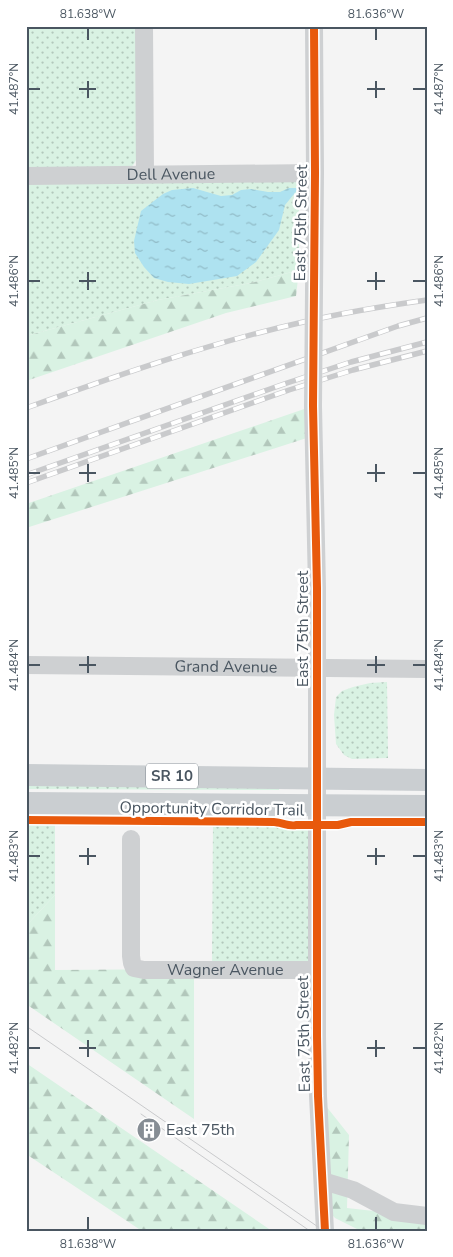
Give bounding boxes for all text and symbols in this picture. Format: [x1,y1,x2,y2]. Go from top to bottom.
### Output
text: 81.638°W [60,6,116,22]
text: 81.636°W [348,6,404,22]
text: 41.487°N [6,63,22,115]
text: 41.487°N [431,63,447,115]
street label: Dell Avenue [127,163,215,186]
street label: East 75th Street [289,164,313,282]
text: 41.486°N [6,255,22,307]
text: 41.486°N [431,255,447,307]
text: 41.485°N [6,447,22,499]
text: 41.485°N [431,447,447,499]
street label: East 75th Street [292,570,314,687]
text: 41.484°N [6,639,22,691]
text: 41.484°N [431,639,447,691]
street label: Grand Avenue [174,655,277,679]
road number: SR 10 [146,764,198,788]
street label: Opportunity Corridor Trail [119,796,305,822]
text: 41.483°N [6,830,22,882]
text: 41.483°N [431,830,447,882]
street label: Wagner Avenue [167,959,284,981]
street label: East 75th Street [292,975,316,1093]
text: 41.482°N [6,1022,22,1074]
text: 41.482°N [431,1022,447,1074]
building icon: East 75th [136,1117,162,1143]
place label: East 75th [166,1119,235,1141]
text: 81.638°W [60,1236,116,1252]
text: 81.636°W [348,1236,404,1252]

